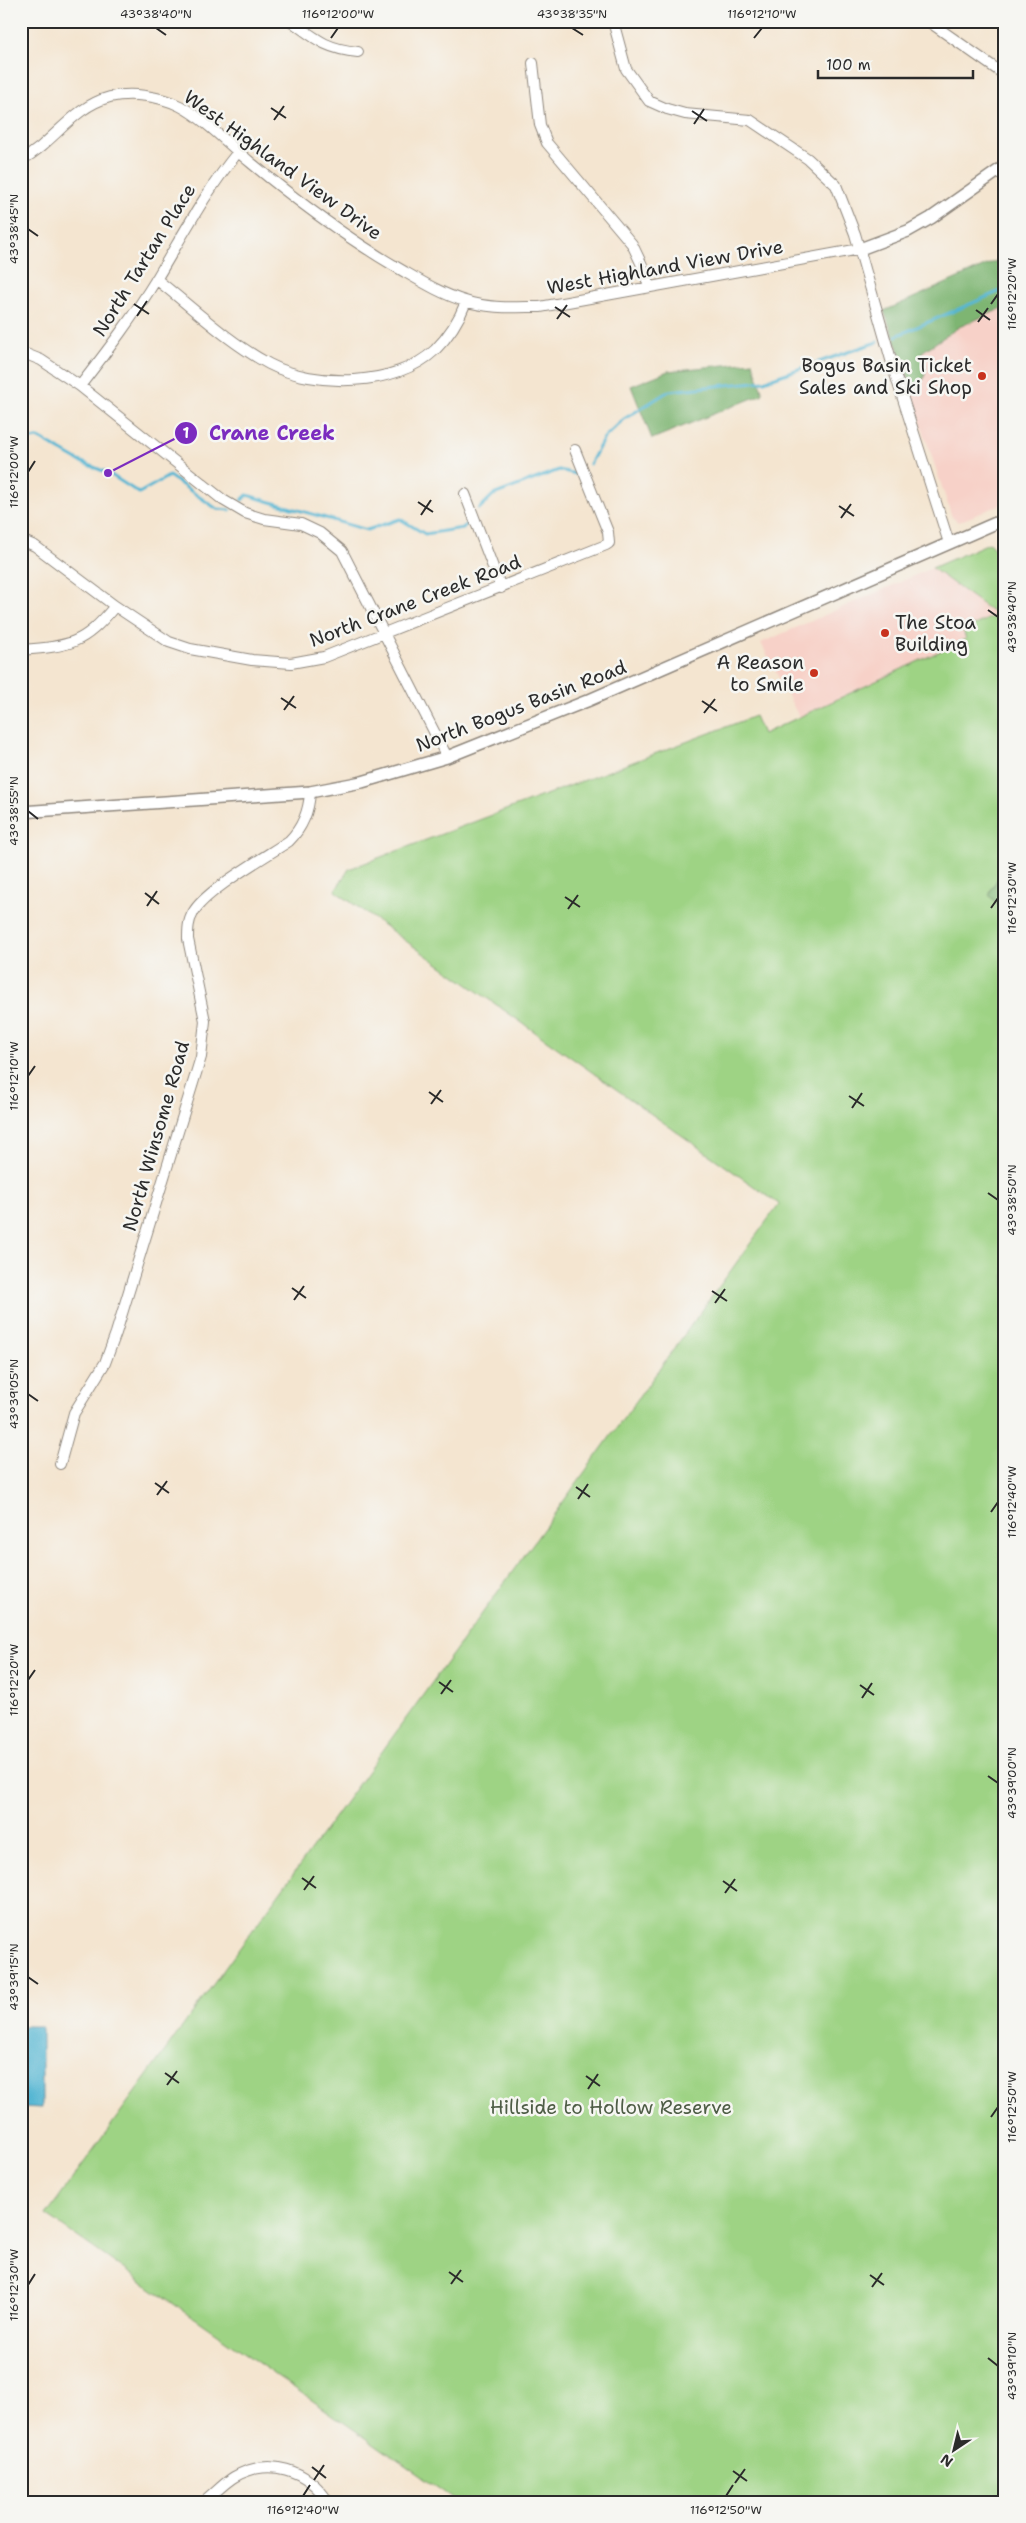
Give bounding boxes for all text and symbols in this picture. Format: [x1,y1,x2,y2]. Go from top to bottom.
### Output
text: 43°38'40"N [120,6,192,22]
text: 116°12'00"W [302,6,374,22]
text: 43°38'35"N [537,6,607,22]
text: 116°12'10"W [727,6,797,22]
scale bar [818,48,974,80]
text: 100 m [826,55,871,75]
street label: West Highland View Drive [179,85,387,245]
street label: North Tartan Place [87,179,201,341]
text: 43°38'45"N [6,194,22,264]
street label: West Highland View Drive [545,234,785,300]
text: 116°12'20"W [1004,258,1020,330]
place label: Bogus Basin Ticket Sales and Ski Shop [799,353,972,400]
marker: Bogus Basin Ticket Sales and Ski Shop [976,370,988,382]
callout: Crane Creek [174,416,345,451]
text: Crane Creek [209,420,335,446]
text: 1 [183,423,190,443]
text: 116°12'00"W [6,436,22,508]
street label: North Crane Creek Road [306,549,524,653]
text: 43°38'40"N [1004,581,1020,653]
place label: The Stoa Building [895,610,976,657]
marker: The Stoa Building [879,627,891,639]
place label: A Reason to Smile [717,650,804,697]
street label: North Bogus Basin Road [412,654,630,758]
marker: A Reason to Smile [808,667,820,679]
text: 43°38'55"N [6,776,22,846]
text: 116°12'30"W [1004,862,1020,934]
street label: North Winsome Road [117,1038,195,1234]
text: 116°12'10"W [6,1041,22,1111]
text: 43°38'50"N [1004,1164,1020,1236]
text: 43°39'05"N [6,1359,22,1429]
text: 116°12'40"W [1004,1466,1020,1538]
text: 116°12'20"W [6,1644,22,1716]
text: 43°39'00"N [1004,1747,1020,1819]
text: 43°39'15"N [6,1943,22,2011]
text: 116°12'50"W [1004,2071,1020,2143]
park label: Hillside to Hollow Reserve [490,2095,732,2120]
text: 116°12'30"W [6,2249,22,2321]
text: 43°39'10"N [1004,2332,1020,2400]
north arrow [928,2426,978,2476]
text: N [937,2450,956,2471]
text: 116°12'40"W [267,2502,339,2518]
text: 116°12'50"W [690,2502,762,2518]

